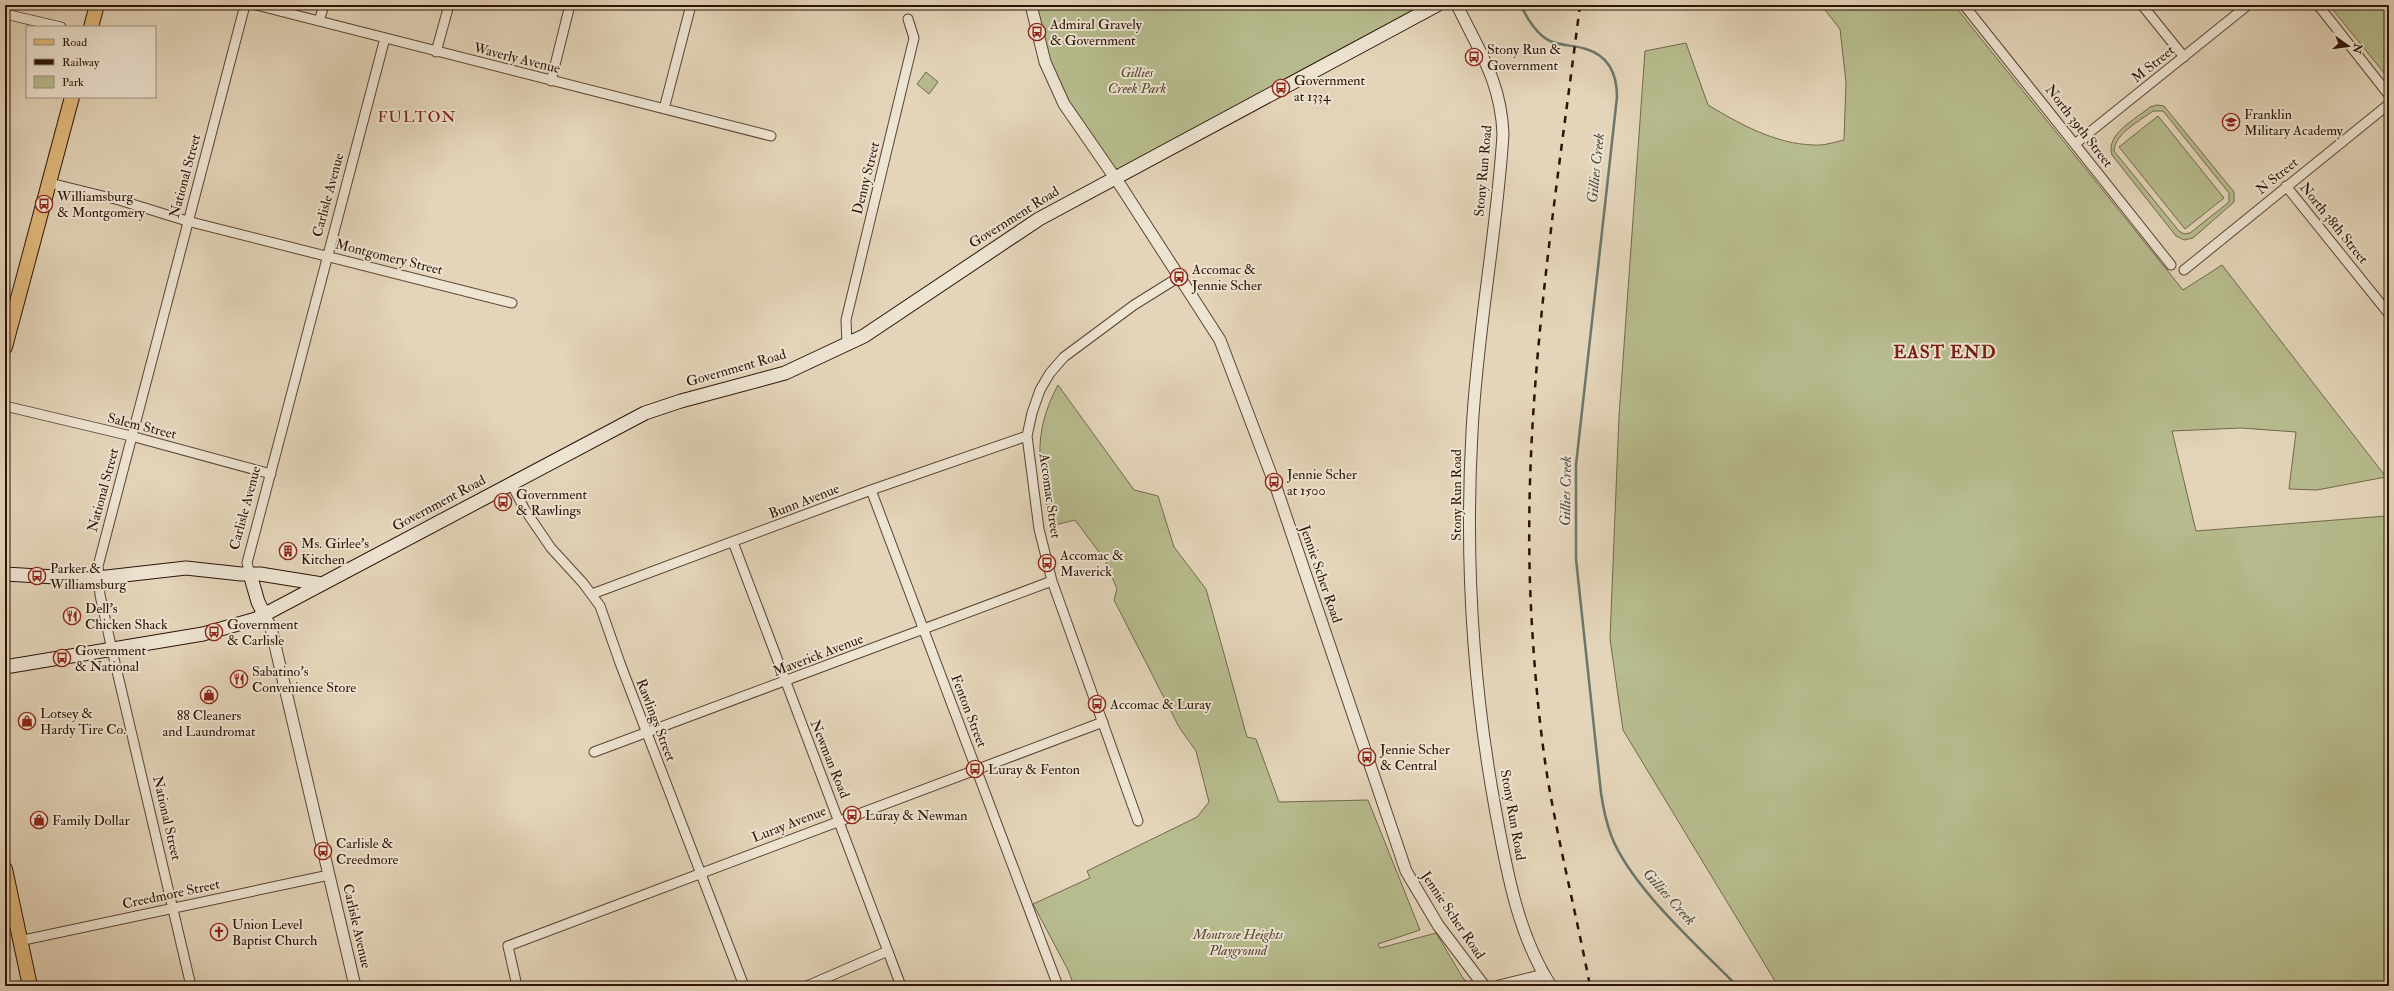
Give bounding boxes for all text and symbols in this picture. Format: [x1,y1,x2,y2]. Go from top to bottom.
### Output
place label: Admiral Gravely & Government [1049,16,1143,49]
bus stop icon: Admiral Gravely & Government [1027,22,1047,42]
legend [26,26,156,98]
north arrow [2328,26,2368,66]
text: Road [62,35,87,50]
street label: Waverly Avenue [471,39,562,78]
place label: Stony Run & Government [1487,41,1561,74]
street label: M Street [2128,41,2178,86]
text: N [2349,41,2365,56]
bus stop icon: Stony Run & Government [1464,47,1484,67]
text: Railway [62,55,100,70]
park label: Gillies Creek Park [1108,64,1166,97]
place label: Government at 1334 [1294,72,1365,105]
text: Park [62,75,84,90]
bus stop icon: Government at 1334 [1271,78,1291,98]
street label: North 39th Street [2041,81,2117,171]
place label: Franklin Military Academy [2244,106,2344,140]
district label: FULTON [377,107,457,127]
school or university icon: Franklin Military Academy [2221,112,2241,132]
street label: Stony Run Road [1471,124,1496,218]
street label: National Street [166,132,204,220]
water label: Gillies Creek [1583,132,1609,204]
street label: Denny Street [849,139,884,216]
street label: Carlisle Avenue [309,151,347,239]
street label: N Street [2253,154,2302,198]
street label: North 38th Street [2296,179,2372,267]
street label: Government Road [966,182,1062,252]
place label: Williamsburg & Montgomery [56,188,146,222]
bus stop icon: Williamsburg & Montgomery [34,194,54,214]
street label: Montgomery Street [333,235,445,280]
place label: Accomac & Jennie Scher [1191,261,1263,294]
bus stop icon: Accomac & Jennie Scher [1169,267,1189,287]
district label: EAST END [1893,341,1997,364]
street label: Government Road [684,346,788,390]
street label: Salem Street [106,409,179,443]
street label: National Street [84,446,122,534]
street label: Stony Run Road [1448,449,1466,541]
street label: Accomac Street [1035,451,1064,540]
water label: Gillies Creek [1556,456,1576,526]
street label: Carlisle Avenue [226,464,264,552]
place label: Jennie Scher at 1500 [1286,466,1358,499]
street label: Government Road [389,471,489,535]
bus stop icon: Jennie Scher at 1500 [1264,472,1284,492]
street label: Bunn Avenue [766,480,842,522]
place label: Government & Rawlings [516,486,587,519]
bus stop icon: Government & Rawlings [493,492,513,512]
street label: Jennie Scher Road [1296,522,1346,625]
place label: Ms. Girlee's Kitchen [301,535,369,568]
building icon: Ms. Girlee's Kitchen [278,541,298,561]
place label: Accomac & Maverick [1059,547,1124,580]
bus stop icon: Accomac & Maverick [1037,553,1057,573]
place label: Parker & Williamsburg [49,560,128,593]
bus stop icon: Parker & Williamsburg [27,566,47,586]
place label: Dell's Chicken Shack [85,600,168,633]
restaurant icon: Dell's Chicken Shack [62,606,82,626]
place label: Government & Carlisle [227,616,298,649]
bus stop icon: Government & Carlisle [204,622,224,642]
street label: Maverick Avenue [770,630,866,680]
place label: Government & National [75,642,146,675]
bus stop icon: Government & National [52,648,72,668]
place label: Sabatino's Convenience Store [252,663,356,696]
restaurant icon: Sabatino's Convenience Store [229,669,249,689]
street label: Fenton Street [947,672,991,750]
street label: Rawlings Street [632,676,680,764]
shop icon: 88 Cleaners and Laundromat [199,685,219,705]
bus stop icon: Accomac & Luray [1087,694,1107,714]
place label: Accomac & Luray [1109,696,1212,714]
place label: Lotsey & Hardy Tire Co. [40,705,126,739]
place label: 88 Cleaners and Laundromat [162,707,256,740]
shop icon: Lotsey & Hardy Tire Co. [17,711,37,731]
street label: Newman Road [807,717,853,801]
place label: Jennie Scher & Central [1379,741,1451,774]
bus stop icon: Jennie Scher & Central [1357,747,1377,767]
bus stop icon: Luray & Fenton [965,759,985,779]
place label: Luray & Fenton [988,761,1080,779]
street label: Stony Run Road [1496,768,1529,862]
street label: National Street [149,774,185,862]
street label: Luray Avenue [750,802,829,847]
bus stop icon: Luray & Newman [842,805,862,825]
place label: Luray & Newman [865,807,968,825]
shop icon: Family Dollar [29,810,49,830]
place label: Family Dollar [52,812,130,830]
place label: Carlisle & Creedmore [336,835,399,868]
bus stop icon: Carlisle & Creedmore [313,841,333,861]
water label: Gillies Creek [1638,865,1700,929]
street label: Jennie Scher Road [1417,867,1489,962]
street label: Creedmore Street [121,875,222,913]
street label: Carlisle Avenue [339,882,375,970]
place label: Union Level Baptist Church [232,916,318,950]
church icon: Union Level Baptist Church [209,922,229,942]
park label: Montrose Heights Playground [1192,926,1284,959]

